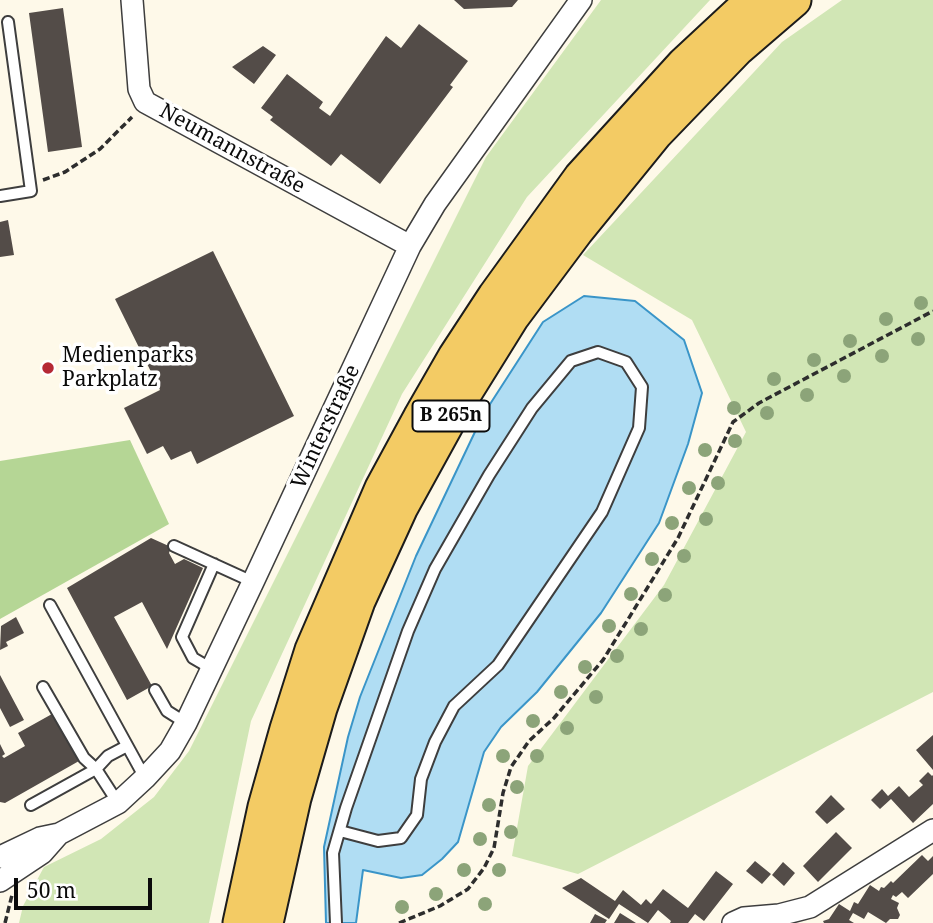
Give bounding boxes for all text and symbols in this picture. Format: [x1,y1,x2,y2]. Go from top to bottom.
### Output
street label: Neumannstraße [155,99,309,199]
place label: Medienparks Parkplatz [62,343,194,393]
marker: Medienparks Parkplatz [40,360,56,376]
street label: Winterstraße [286,361,366,493]
road number: B 265n [412,400,490,432]
scale bar [18,864,156,908]
text: 50 m [27,876,76,904]

